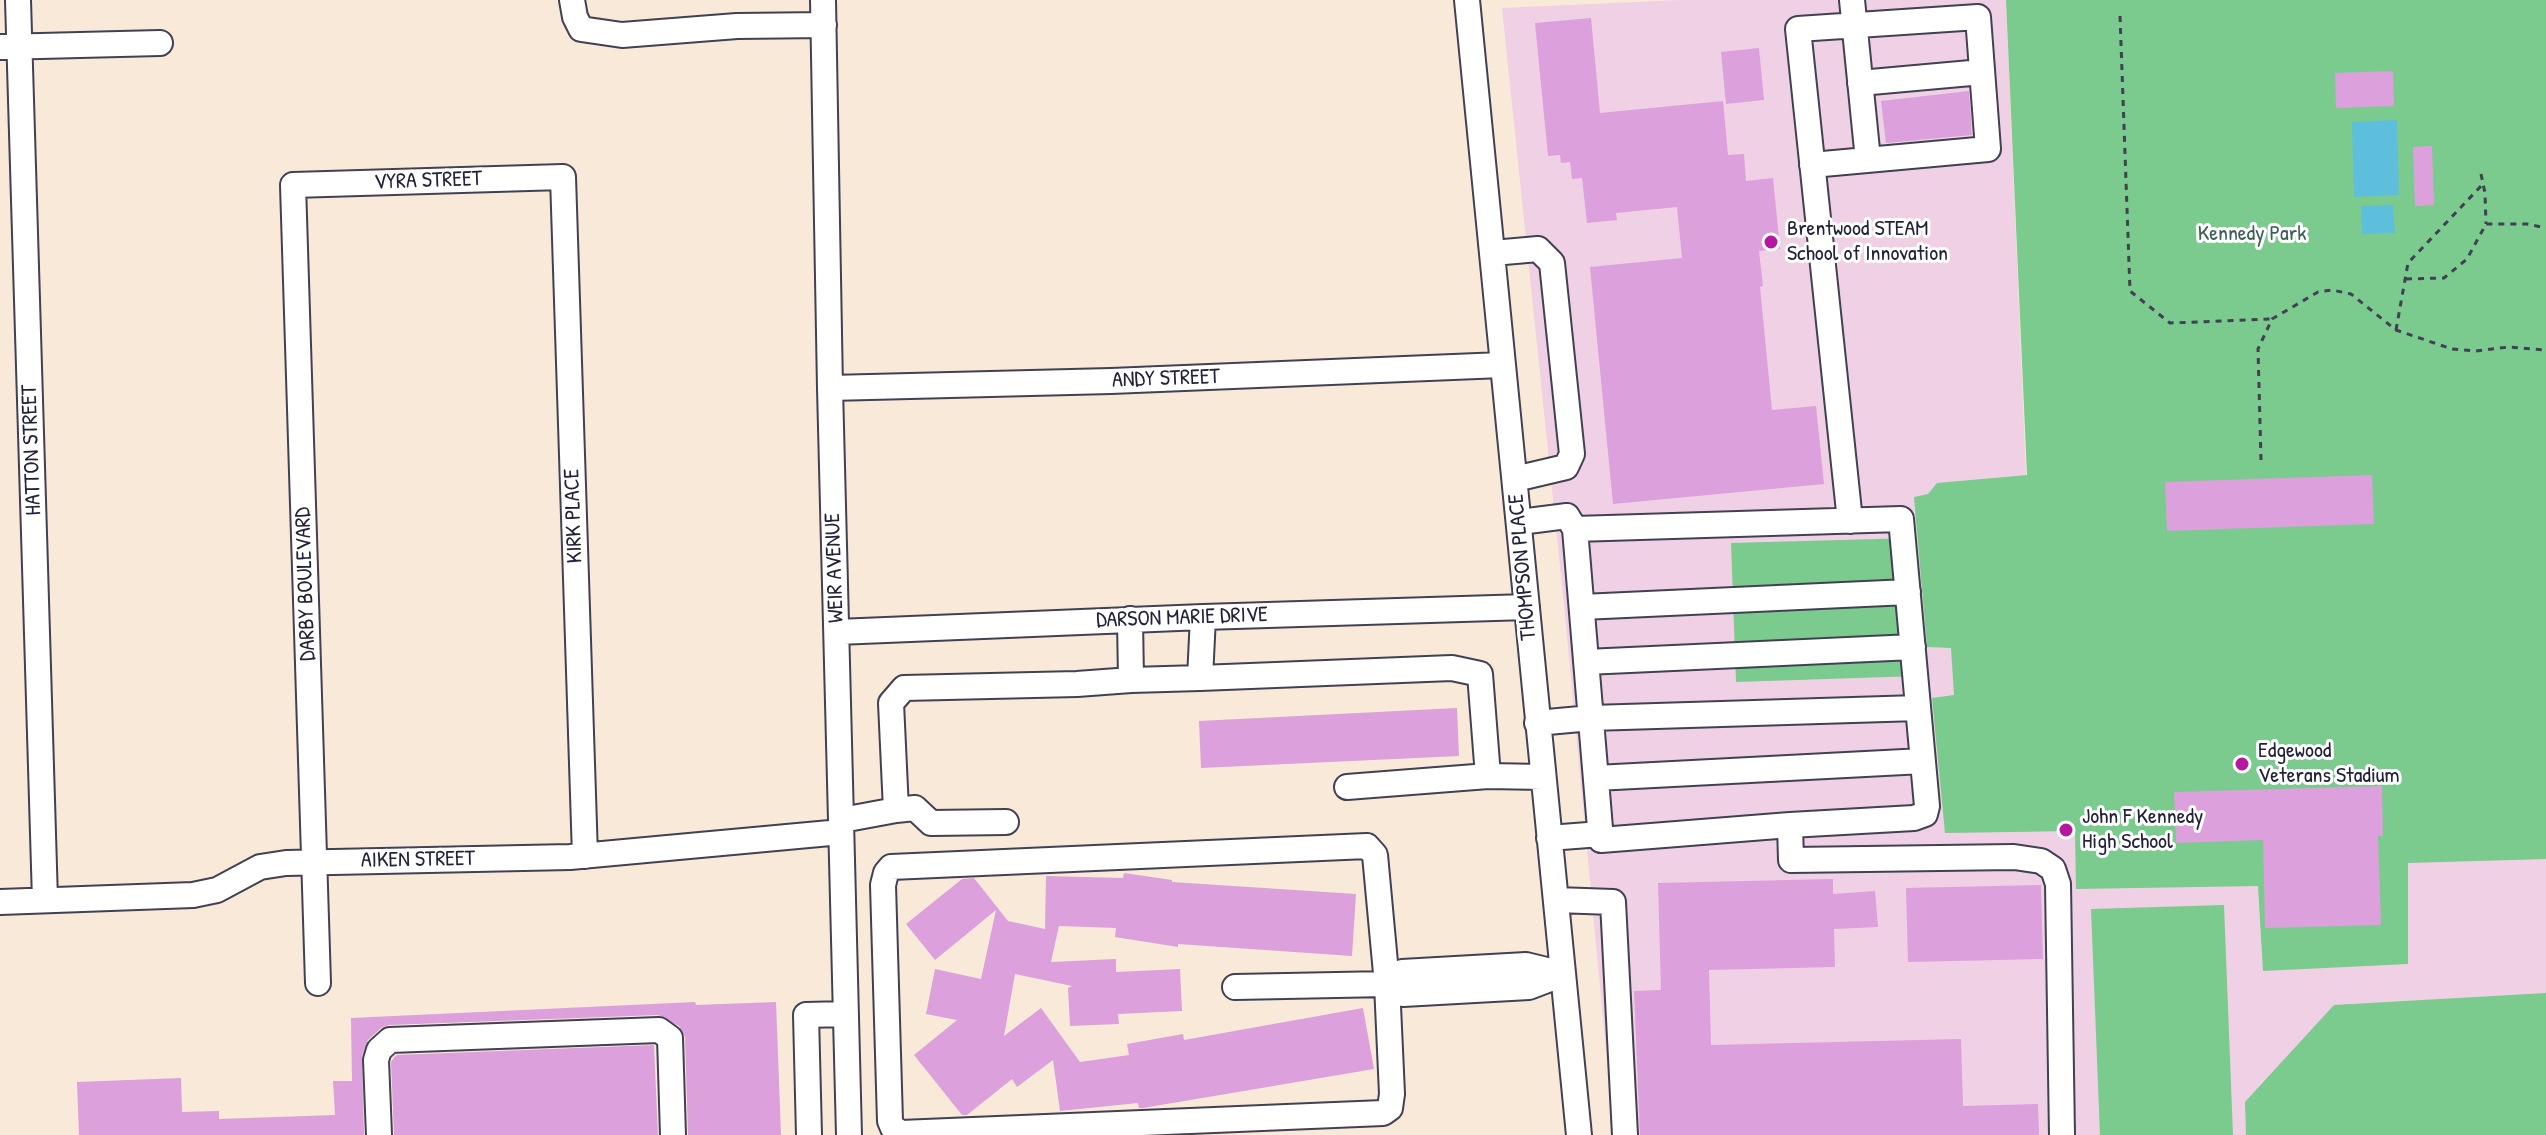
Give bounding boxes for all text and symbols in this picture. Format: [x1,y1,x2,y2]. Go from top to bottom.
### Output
street label: VYRA STREET [374,166,482,196]
place label: Brentwood STEAM School of Innovation [1787,216,1948,268]
park label: Kennedy Park [2198,221,2306,247]
marker: Brentwood STEAM School of Innovation [1762,233,1780,251]
street label: ANDY STREET [1112,364,1220,394]
street label: HATTON STREET [17,384,47,516]
street label: KIRK PLACE [559,468,589,564]
street label: THOMPSON PLACE [1503,493,1543,641]
street label: DARBY BOULEVARD [290,507,322,661]
street label: WEIR AVENUE [820,513,850,623]
street label: DARSON MARIE DRIVE [1096,602,1268,634]
place label: Edgewood Veterans Stadium [2258,738,2400,790]
marker: Edgewood Veterans Stadium [2233,755,2251,773]
place label: John F Kennedy High School [2082,804,2203,856]
marker: John F Kennedy High School [2057,821,2075,839]
street label: AIKEN STREET [361,846,475,874]

